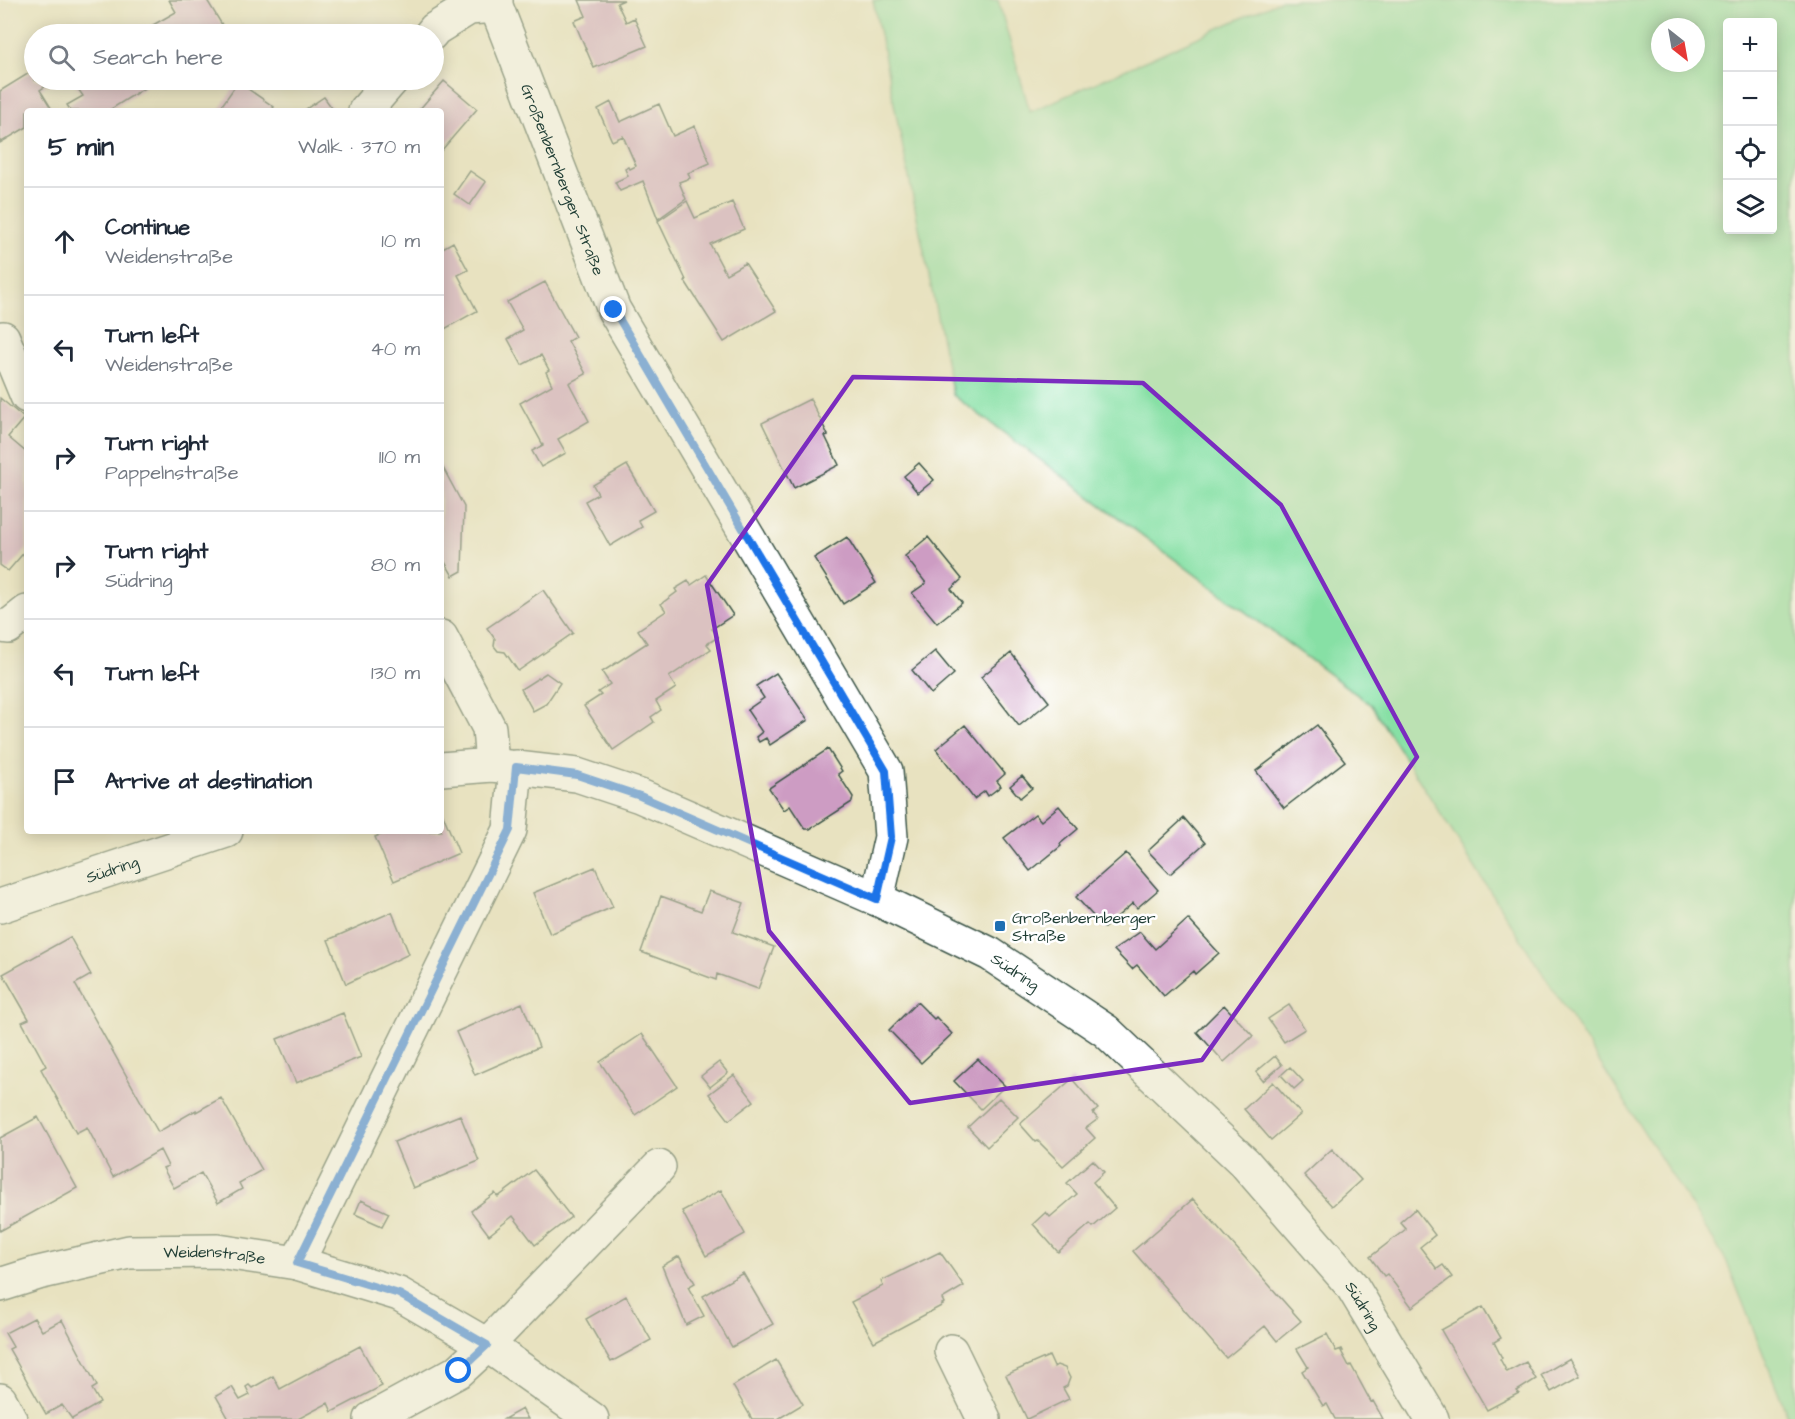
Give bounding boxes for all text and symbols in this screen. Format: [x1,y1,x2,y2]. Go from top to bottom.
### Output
north arrow [1651,18,1705,72]
map controls [1723,18,1777,234]
button: + [1723,18,1777,72]
search box [24,24,444,90]
icon: search [45,41,78,74]
text: Search here [93,42,223,73]
button: − [1723,72,1777,126]
street label: Großenbernberger Straße [515,81,610,279]
button: locate [1723,126,1777,180]
text: 5 min [48,129,114,165]
text: Walk · 370 m [298,133,420,161]
button: layers [1723,180,1777,234]
text: Continue [105,212,190,243]
icon: ahead [48,225,81,258]
text: 10 m [381,227,420,255]
text: Weidenstraße [105,243,233,271]
route end [600,296,626,322]
text: Turn left [105,320,199,351]
icon: left [48,333,81,366]
text: 40 m [370,335,420,363]
text: Weidenstraße [105,351,233,379]
text: Turn right [105,428,208,459]
icon: right [48,441,81,474]
text: 110 m [379,443,420,471]
text: Pappelnstraße [105,459,239,487]
text: Turn right [105,536,208,567]
icon: right [48,549,81,582]
text: 80 m [371,551,420,579]
text: Südring [105,567,173,595]
icon: left [48,657,81,690]
text: Turn left [105,658,199,689]
text: 130 m [371,659,420,687]
icon: arrive [48,765,81,798]
text: Arrive at destination [105,766,312,797]
street label: Südring [83,851,142,889]
place label: Großenbernberger Straße [1012,907,1156,947]
marker: Großenbernberger Straße [993,919,1007,933]
street label: Südring [986,948,1044,997]
street label: Weidenstraße [163,1241,267,1270]
street label: Südring [1340,1277,1386,1335]
route start [445,1357,471,1383]

